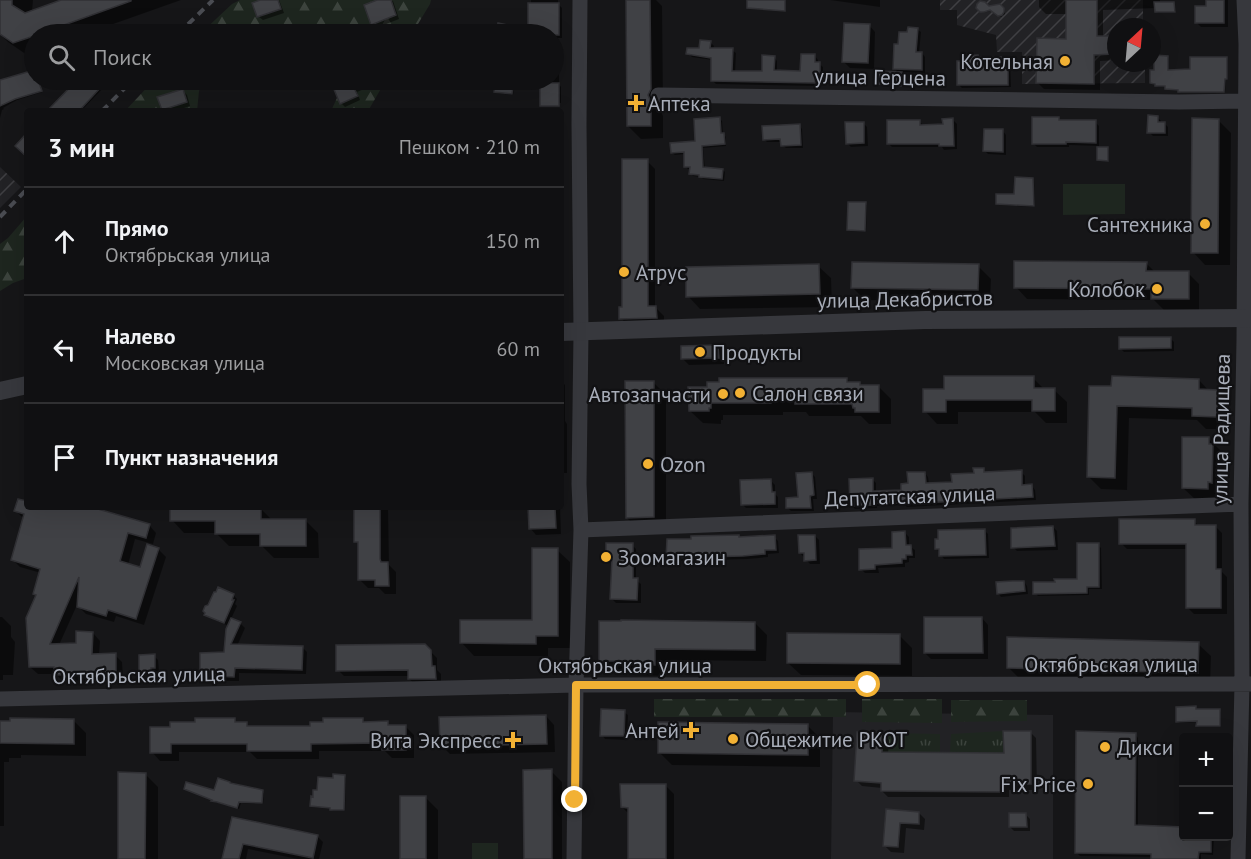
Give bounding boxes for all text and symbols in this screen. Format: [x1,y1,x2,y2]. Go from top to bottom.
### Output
north arrow [1107,18,1161,72]
search box [24,24,564,90]
icon: search [45,41,78,74]
text: Поиск [93,43,152,71]
place label: Котельная [960,48,1053,75]
marker: Котельная [1058,54,1072,68]
street label: улица Герцена [814,62,946,92]
place label: Аптека [648,90,711,117]
marker: Аптека [629,96,643,110]
text: 3 мин [48,131,115,164]
text: Пешком · 210 m [399,134,540,160]
place label: Сантехника [1087,211,1193,238]
text: Прямо [105,214,168,242]
marker: Сантехника [1198,217,1212,231]
icon: ahead [48,225,81,258]
text: 150 m [486,228,540,254]
text: Октябрьская улица [105,242,271,268]
place label: Атрус [636,259,686,286]
marker: Атрус [617,265,631,279]
place label: Колобок [1068,276,1145,303]
marker: Колобок [1150,282,1164,296]
street label: улица Декабристов [817,284,993,314]
text: Налево [105,322,176,350]
icon: left [48,333,81,366]
text: 60 m [497,336,540,362]
place label: Продукты [712,339,802,366]
marker: Продукты [693,345,707,359]
text: Московская улица [105,350,265,376]
street label: улица Радищева [1206,353,1236,505]
place label: Салон связи [752,380,864,407]
place label: Автозапчасти [588,381,711,408]
marker: Салон связи [733,386,747,400]
marker: Автозапчасти [716,387,730,401]
icon: arrive [48,441,81,474]
text: Пункт назначения [105,443,278,471]
place label: Ozon [660,451,706,478]
marker: Ozon [641,457,655,471]
street label: Депутатская улица [824,480,996,512]
place label: Зоомагазин [618,544,726,571]
marker: Зоомагазин [599,550,613,564]
street label: Октябрьская улица [1024,651,1198,678]
street label: Октябрьская улица [538,652,712,679]
street label: Октябрьская улица [52,660,226,690]
route start [854,671,880,697]
place label: Антей [625,717,679,744]
marker: Антей [684,723,698,737]
place label: Общежитие РКОТ [745,726,908,753]
place label: Вита Экспресс [370,727,501,754]
marker: Общежитие РКОТ [726,732,740,746]
marker: Вита Экспресс [506,733,520,747]
map controls [1179,733,1233,841]
button: + [1179,733,1233,787]
place label: Дикси [1117,734,1173,761]
marker: Дикси [1098,740,1112,754]
place label: Fix Price [1000,771,1076,798]
marker: Fix Price [1081,777,1095,791]
route end [561,786,587,812]
button: − [1179,787,1233,841]

